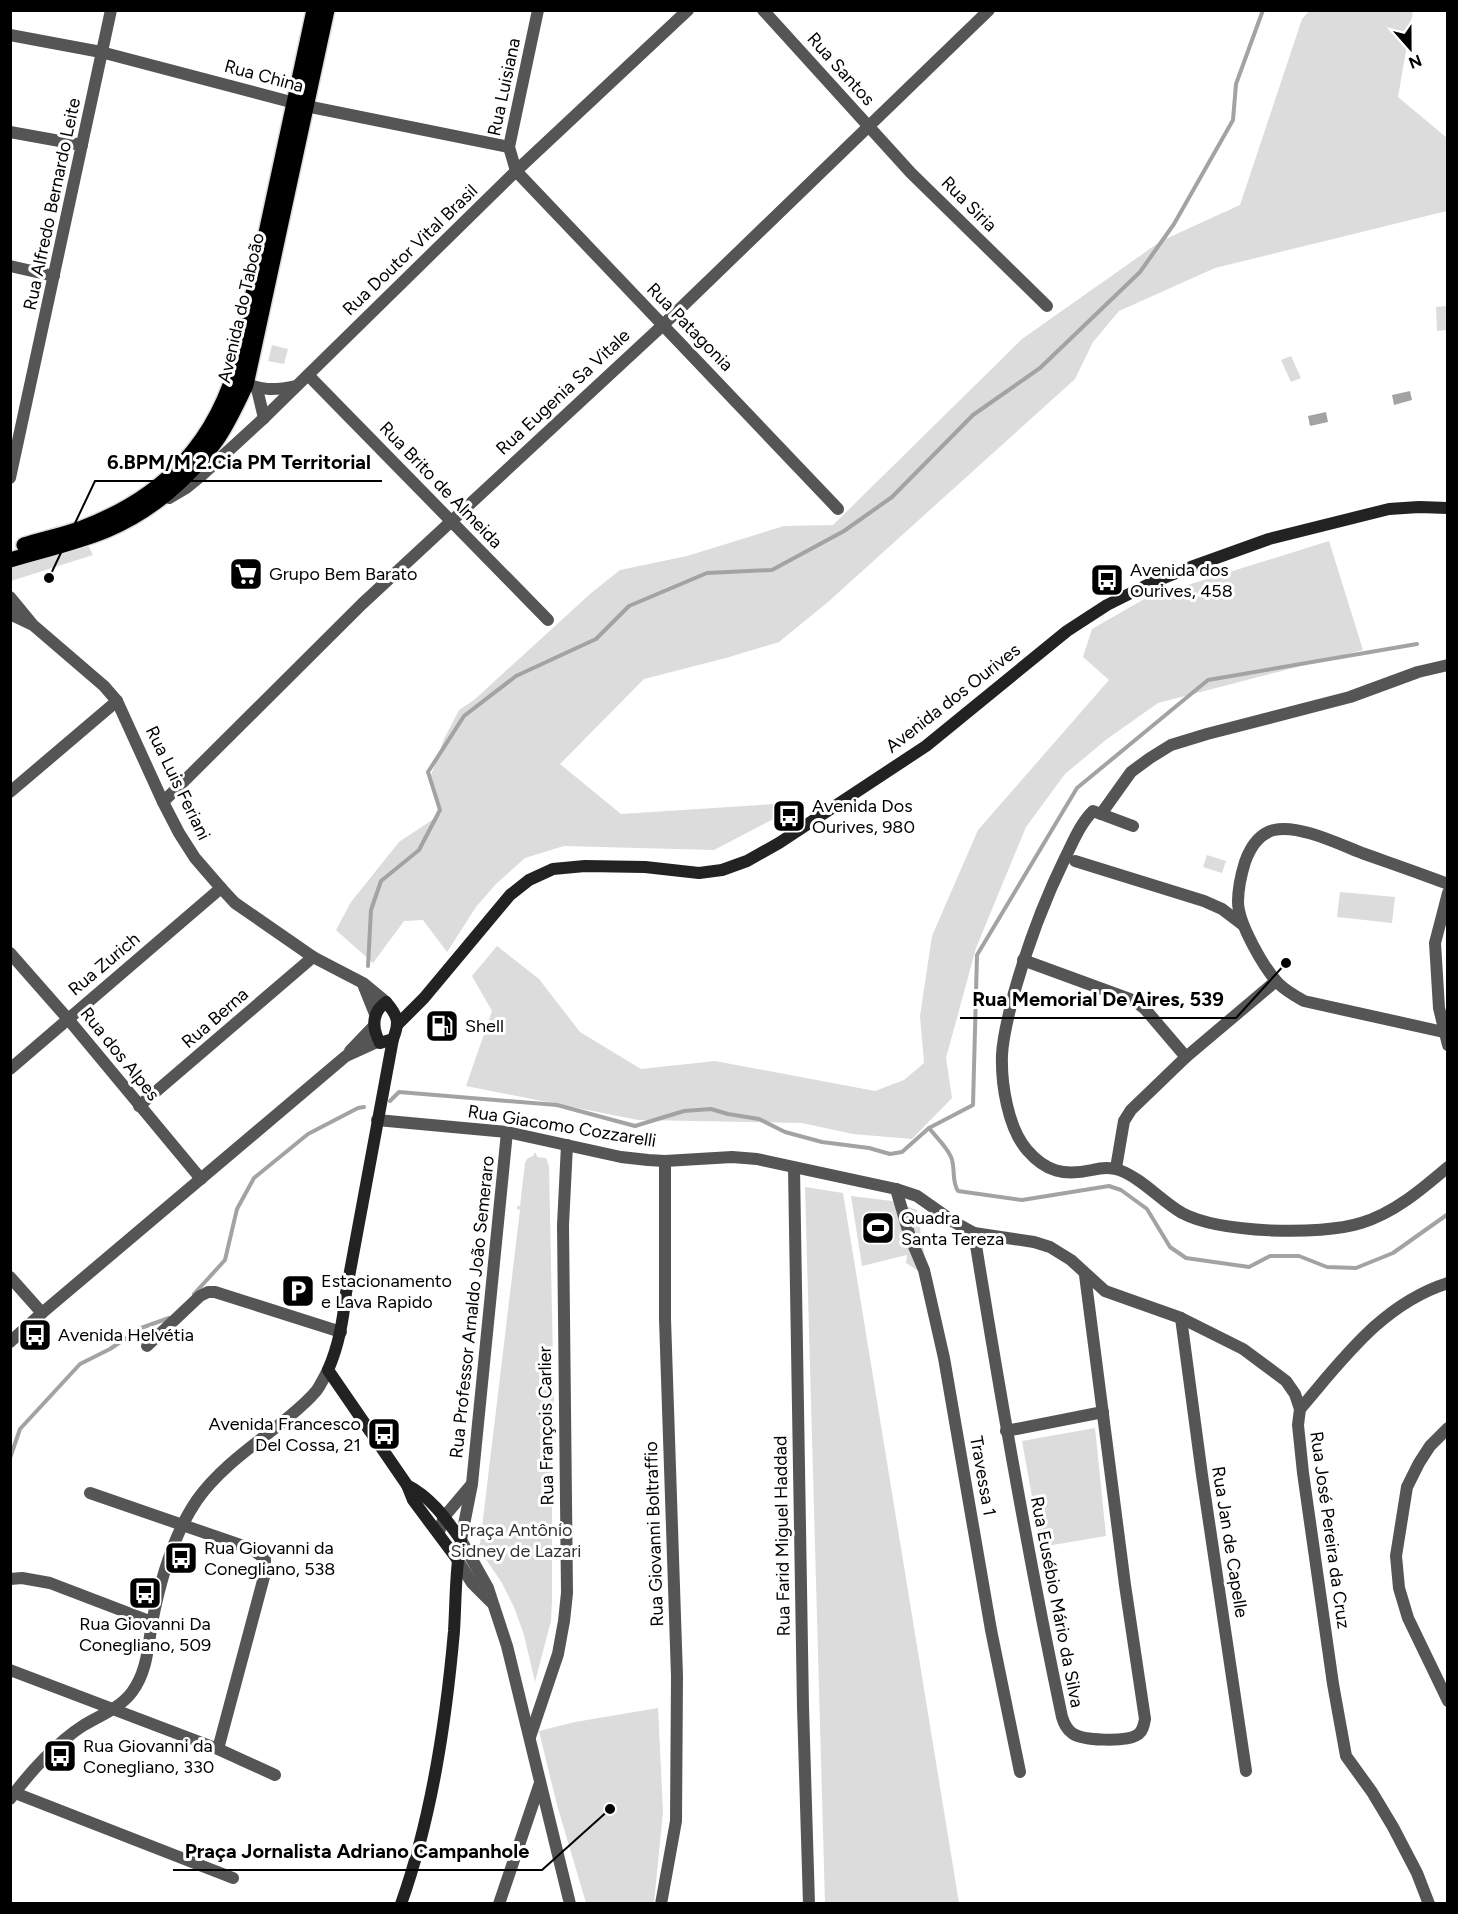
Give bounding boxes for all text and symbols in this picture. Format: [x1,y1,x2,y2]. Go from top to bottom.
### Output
north arrow [1380,18,1440,78]
street label: Rua Santos [802,28,880,110]
street label: Rua Luisiana [483,36,525,138]
text: N [1406,50,1424,73]
street label: Rua China [222,55,306,97]
street label: Rua Alfredo Bernardo Leite [19,96,85,312]
street label: Rua Siria [937,172,1001,236]
street label: Rua Doutor Vital Brasil [338,180,482,320]
street label: Avenida do Taboão [213,231,269,385]
street label: Rua Patagonia [642,278,738,376]
street label: Rua Eugenia Sa Vitale [492,324,635,460]
street label: Rua Brito de Almeida [375,417,507,553]
callout: 6.BPM/M 2.Cia PM Territorial [95,443,382,481]
text: 6.BPM/M 2.Cia PM Territorial [107,450,371,474]
supermarket icon: Grupo Bem Barato [228,556,264,592]
place label: Avenida dos Ourives, 458 [1130,559,1233,602]
bus stop icon: Avenida dos Ourives, 458 [1089,562,1125,598]
place label: Grupo Bem Barato [269,563,418,585]
street label: Avenida dos Ourives [881,639,1025,757]
street label: Rua Luis Feriani [141,722,215,844]
place label: Avenida Dos Ourives, 980 [812,795,915,838]
bus stop icon: Avenida Dos Ourives, 980 [771,798,807,834]
street label: Rua Zurich [64,928,144,1000]
callout: Rua Memorial De Aires, 539 [960,980,1236,1018]
street label: Rua Berna [177,983,253,1053]
text: Rua Memorial De Aires, 539 [972,987,1224,1011]
street label: Rua dos Alpes [76,1003,164,1105]
fuel station icon: Shell [424,1008,460,1044]
place label: Shell [465,1015,504,1037]
street label: Rua Giacomo Cozzarelli [466,1100,658,1152]
street label: Rua Professor Arnaldo João Semeraro [445,1154,499,1460]
place label: Quadra Santa Tereza [901,1207,1004,1250]
sports icon: Quadra Santa Tereza [860,1210,896,1246]
place label: Estacionamento e Lava Rapido [321,1270,452,1313]
parking icon: Estacionamento e Lava Rapido [280,1273,316,1309]
bus stop icon: Avenida Helvétia [17,1317,53,1353]
place label: Avenida Helvétia [58,1324,194,1346]
street label: Rua François Carlier [534,1346,558,1506]
place label: Avenida Francesco Del Cossa, 21 [209,1413,361,1456]
bus stop icon: Avenida Francesco Del Cossa, 21 [366,1416,402,1452]
street label: Rua José Pereira da Cruz [1305,1430,1355,1630]
street label: Travessa 1 [965,1434,1001,1518]
street label: Rua Farid Miguel Haddad [769,1435,795,1637]
street label: Rua Giovanni Boltraffio [640,1441,668,1627]
street label: Rua Jan de Capelle [1207,1465,1253,1619]
street label: Rua Eusébio Mário da Silva [1026,1495,1088,1709]
park label: Praça Antônio Sidney de Lazari [451,1519,581,1562]
place label: Rua Giovanni da Conegliano, 538 [204,1537,335,1580]
bus stop icon: Rua Giovanni da Conegliano, 538 [163,1540,199,1576]
bus stop icon: Rua Giovanni Da Conegliano, 509 [127,1575,163,1611]
place label: Rua Giovanni Da Conegliano, 509 [79,1613,211,1656]
place label: Rua Giovanni da Conegliano, 330 [83,1735,214,1778]
bus stop icon: Rua Giovanni da Conegliano, 330 [42,1738,78,1774]
callout: Praça Jornalista Adriano Campanhole [173,1832,542,1870]
text: Praça Jornalista Adriano Campanhole [185,1839,529,1863]

